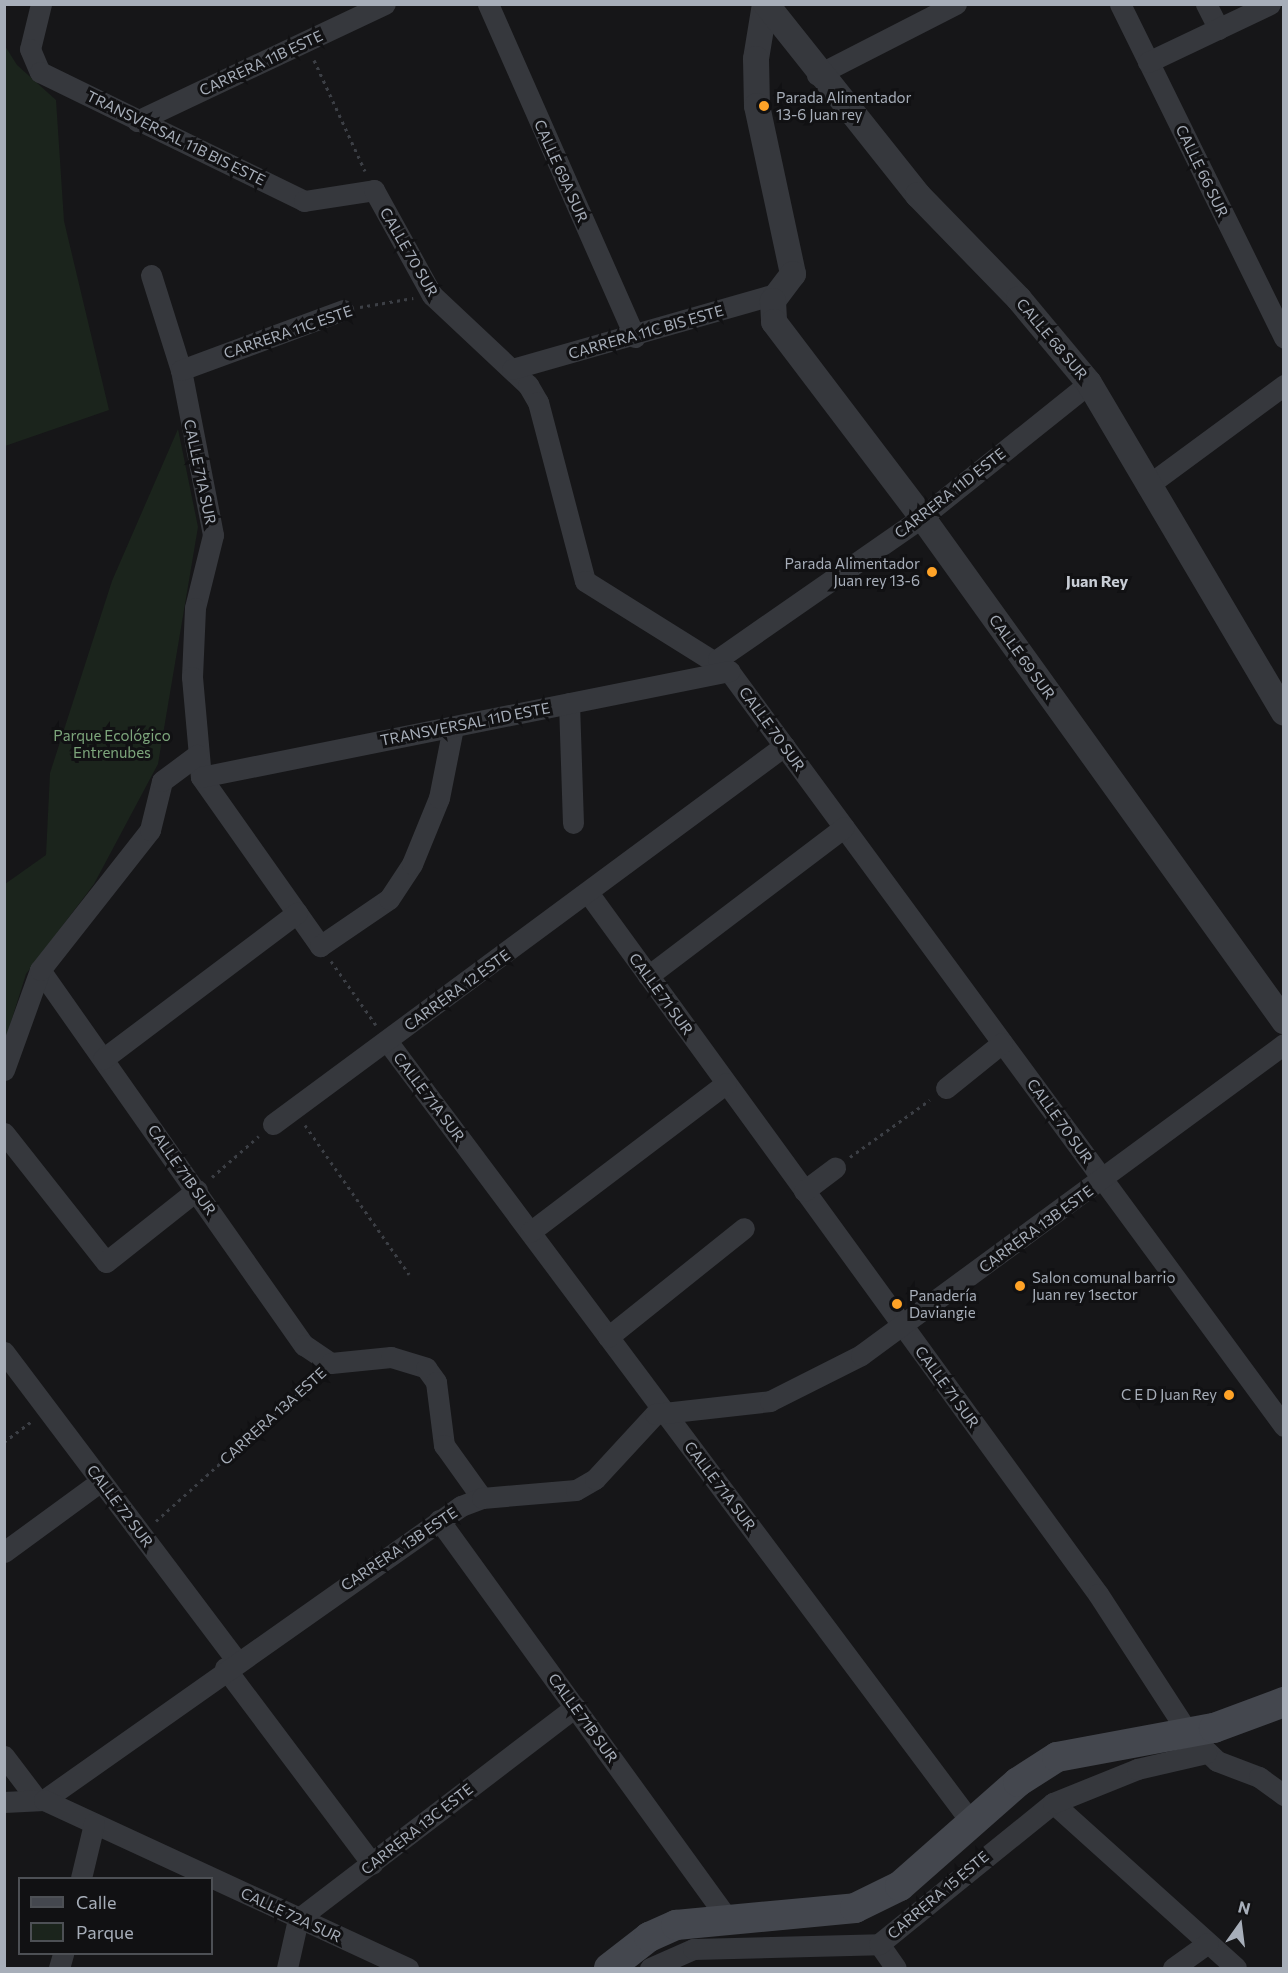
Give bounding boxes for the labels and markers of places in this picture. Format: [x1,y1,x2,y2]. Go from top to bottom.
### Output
place label: Parada Alimentador 13-6 Juan rey [776,88,912,123]
marker: Parada Alimentador 13-6 Juan rey [757,99,771,113]
place label: Parada Alimentador Juan rey 13-6 [784,554,920,589]
marker: Parada Alimentador Juan rey 13-6 [925,565,939,579]
place label: Salon comunal barrio Juan rey 1sector [1032,1268,1175,1303]
marker: Salon comunal barrio Juan rey 1sector [1013,1279,1027,1293]
place label: Panadería Daviangie [909,1286,977,1321]
marker: Panadería Daviangie [890,1297,904,1311]
place label: C E D Juan Rey [1121,1386,1217,1404]
marker: C E D Juan Rey [1222,1388,1236,1402]

